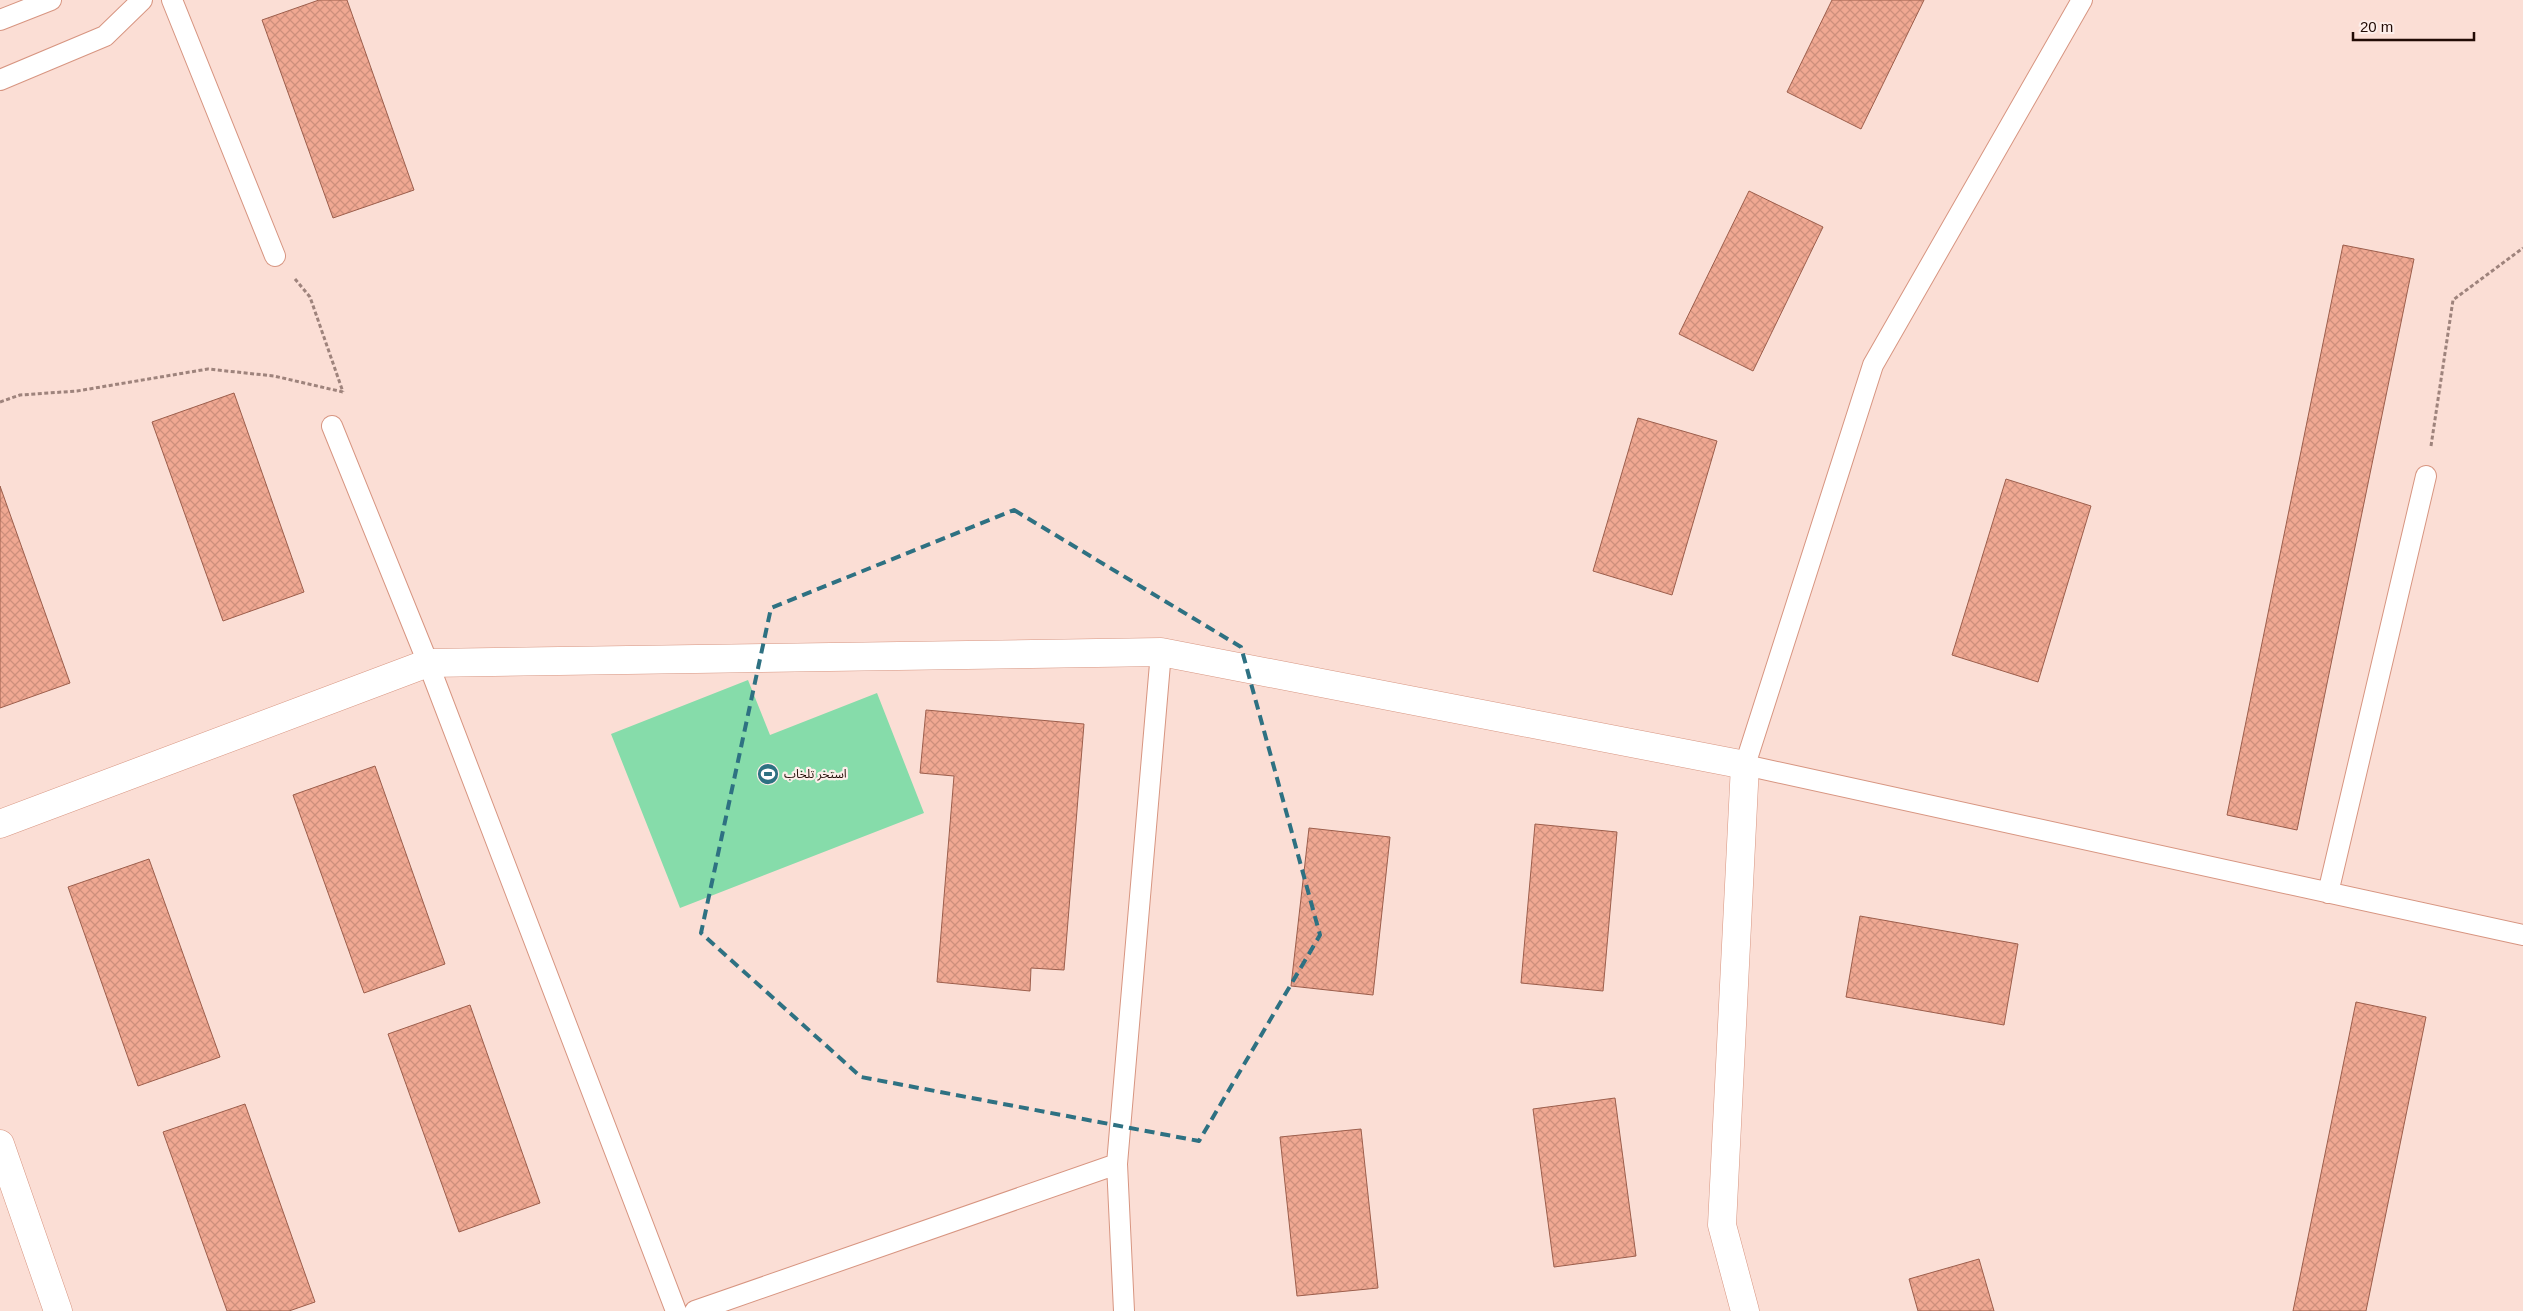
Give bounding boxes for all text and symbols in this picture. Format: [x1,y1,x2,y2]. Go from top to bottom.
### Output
scale bar [2353,10,2474,42]
text: 20 m [2360,18,2393,35]
sports icon: استخر تلخاب [756,762,780,786]
place label: استخر تلخاب [784,767,847,781]

